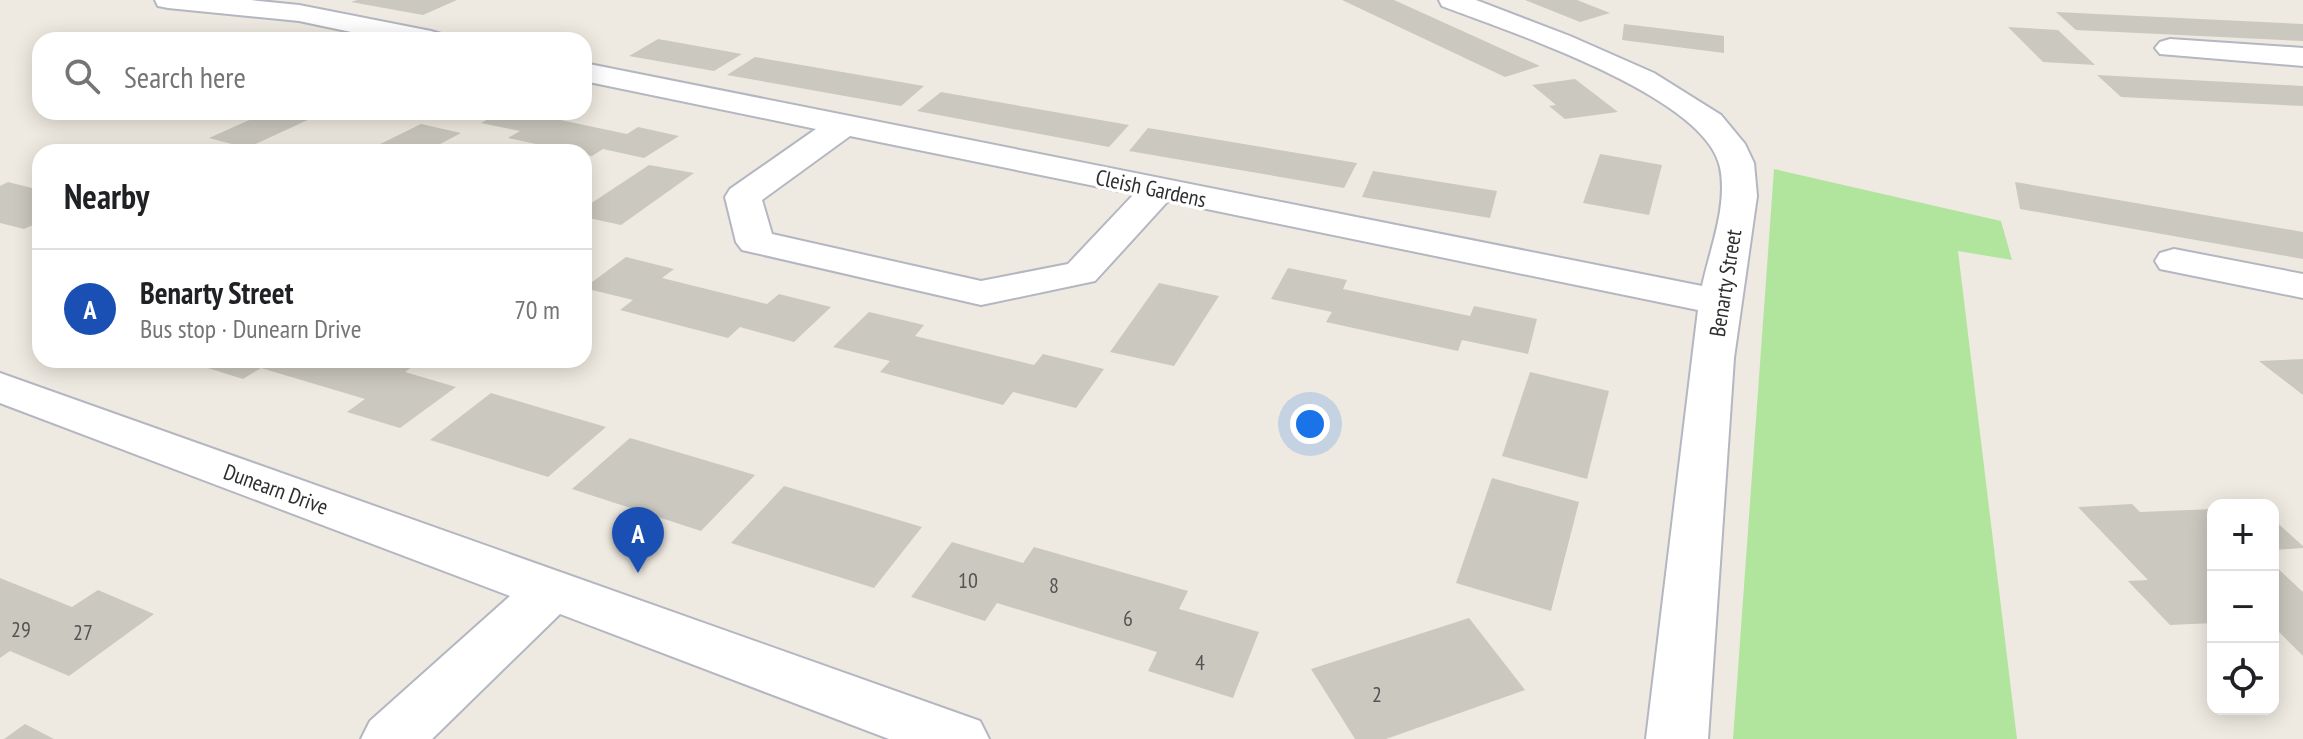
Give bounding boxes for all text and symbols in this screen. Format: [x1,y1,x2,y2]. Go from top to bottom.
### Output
search box [32,32,592,120]
icon: search [60,54,104,98]
text: Search here [124,57,246,96]
street label: Cleish Gardens [1093,163,1209,213]
text: Nearby [64,174,149,218]
street label: Benarty Street [1703,227,1747,339]
text: Benarty Street [140,273,293,312]
text: A [83,293,97,326]
text: 70 m [514,293,560,326]
text: Bus stop · Dunearn Drive [140,312,361,345]
your location [1290,404,1330,444]
street label: Dunearn Drive [220,457,332,521]
map controls [2207,499,2279,715]
button: + [2207,499,2279,571]
pin: A [612,507,664,573]
house number: 10 [958,566,978,594]
house number: 8 [1049,571,1059,599]
button: − [2207,571,2279,643]
house number: 6 [1123,604,1133,632]
house number: 29 [11,615,31,643]
house number: 27 [73,618,93,646]
button: locate [2207,643,2279,715]
house number: 4 [1195,648,1205,676]
house number: 2 [1372,680,1382,708]

